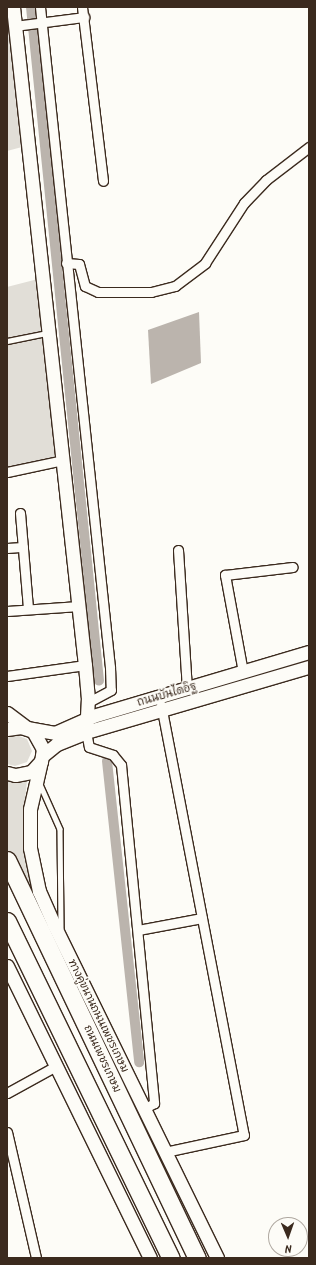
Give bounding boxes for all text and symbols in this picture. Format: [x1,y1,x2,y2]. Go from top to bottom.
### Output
street label: ถนนบันไดอิฐ [136,680,198,710]
street label: ทางคู่ขนานถนนเพชรเกษม [65,957,131,1075]
street label: ถนนเพชรเกษม [81,1023,123,1095]
north arrow [268,1217,308,1257]
text: N [285,1239,292,1257]

